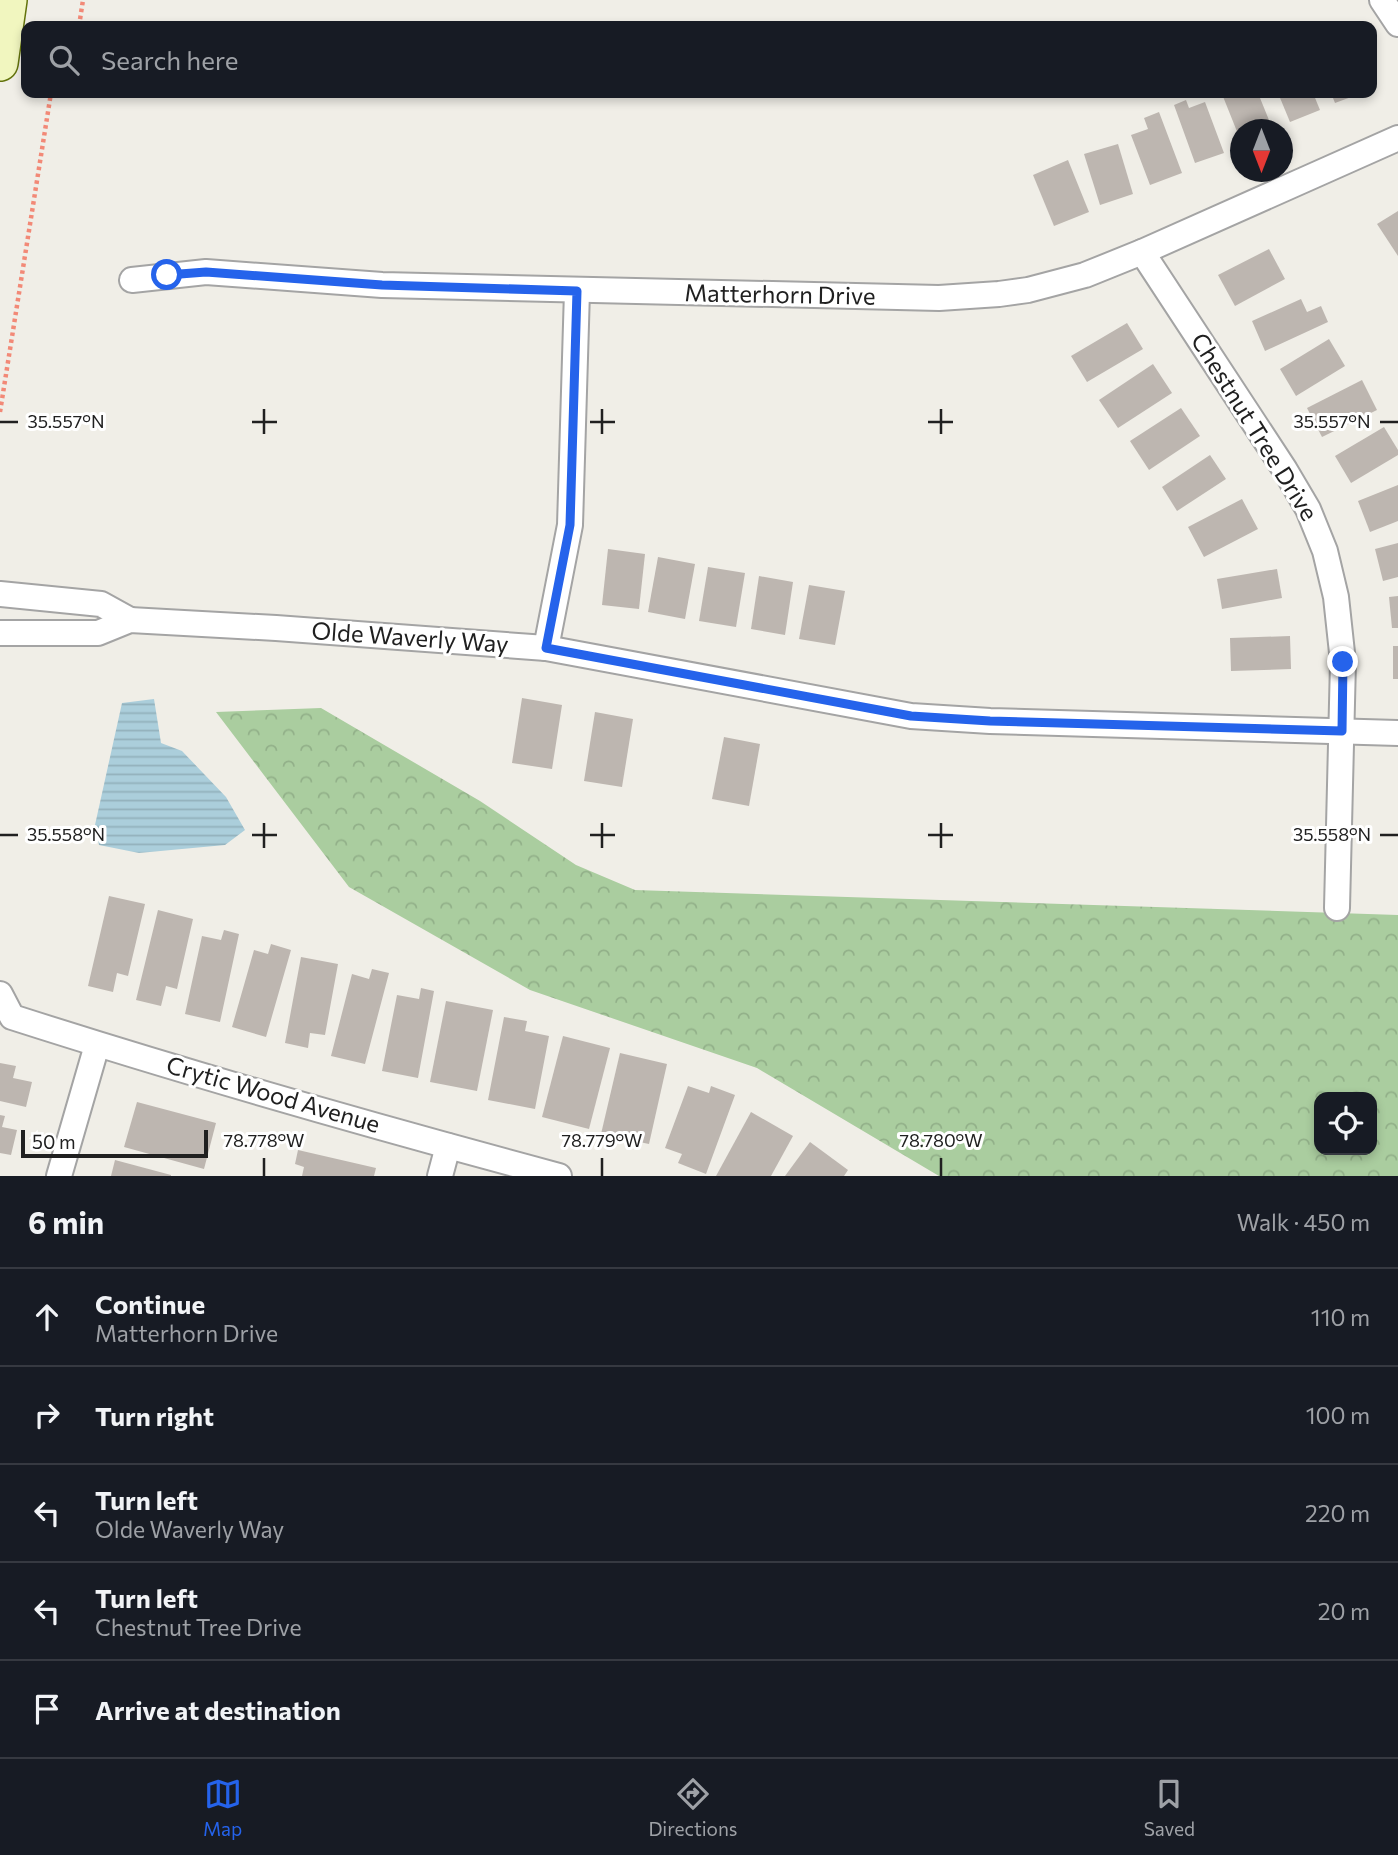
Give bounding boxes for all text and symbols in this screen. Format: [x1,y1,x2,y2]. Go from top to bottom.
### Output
search box [21,21,1377,98]
icon: search [45,41,83,79]
text: Search here [101,44,239,75]
north arrow [1230,119,1293,182]
route start [151,259,182,290]
street label: Matterhorn Drive [684,277,876,310]
street label: Chestnut Tree Drive [1186,327,1325,525]
text: 35.557°N [28,410,104,432]
text: 35.557°N [1294,410,1370,432]
street label: Olde Waverly Way [311,615,510,658]
route end [1327,646,1358,677]
text: 35.558°N [27,823,105,845]
text: 35.558°N [1293,823,1371,845]
street label: Crytic Wood Avenue [163,1049,384,1138]
map controls [1314,1092,1377,1155]
button: locate [1314,1092,1377,1155]
scale bar [21,1127,208,1159]
text: 78.778°W [224,1129,304,1151]
text: 78.779°W [562,1129,642,1151]
text: 78.780°W [899,1129,983,1151]
text: 50 m [32,1130,76,1153]
text: 6 min [28,1203,104,1240]
text: Walk · 450 m [1237,1208,1370,1236]
text: Continue [95,1288,205,1319]
icon: ahead [28,1298,66,1336]
text: 110 m [1311,1303,1370,1331]
text: Matterhorn Drive [95,1319,278,1347]
icon: right [28,1396,66,1434]
text: Turn right [95,1400,214,1431]
text: 100 m [1306,1401,1370,1429]
text: Turn left [95,1484,198,1515]
icon: left [28,1494,66,1532]
text: 220 m [1305,1499,1370,1527]
text: Olde Waverly Way [95,1515,284,1543]
text: Turn left [95,1582,198,1613]
icon: left [28,1592,66,1630]
text: 20 m [1318,1597,1370,1625]
text: Chestnut Tree Drive [95,1613,302,1641]
icon: arrive [28,1690,66,1728]
text: Arrive at destination [95,1694,341,1725]
tab: Map [203,1775,242,1840]
tab: Directions [648,1775,738,1840]
tab: Saved [1144,1775,1195,1840]

